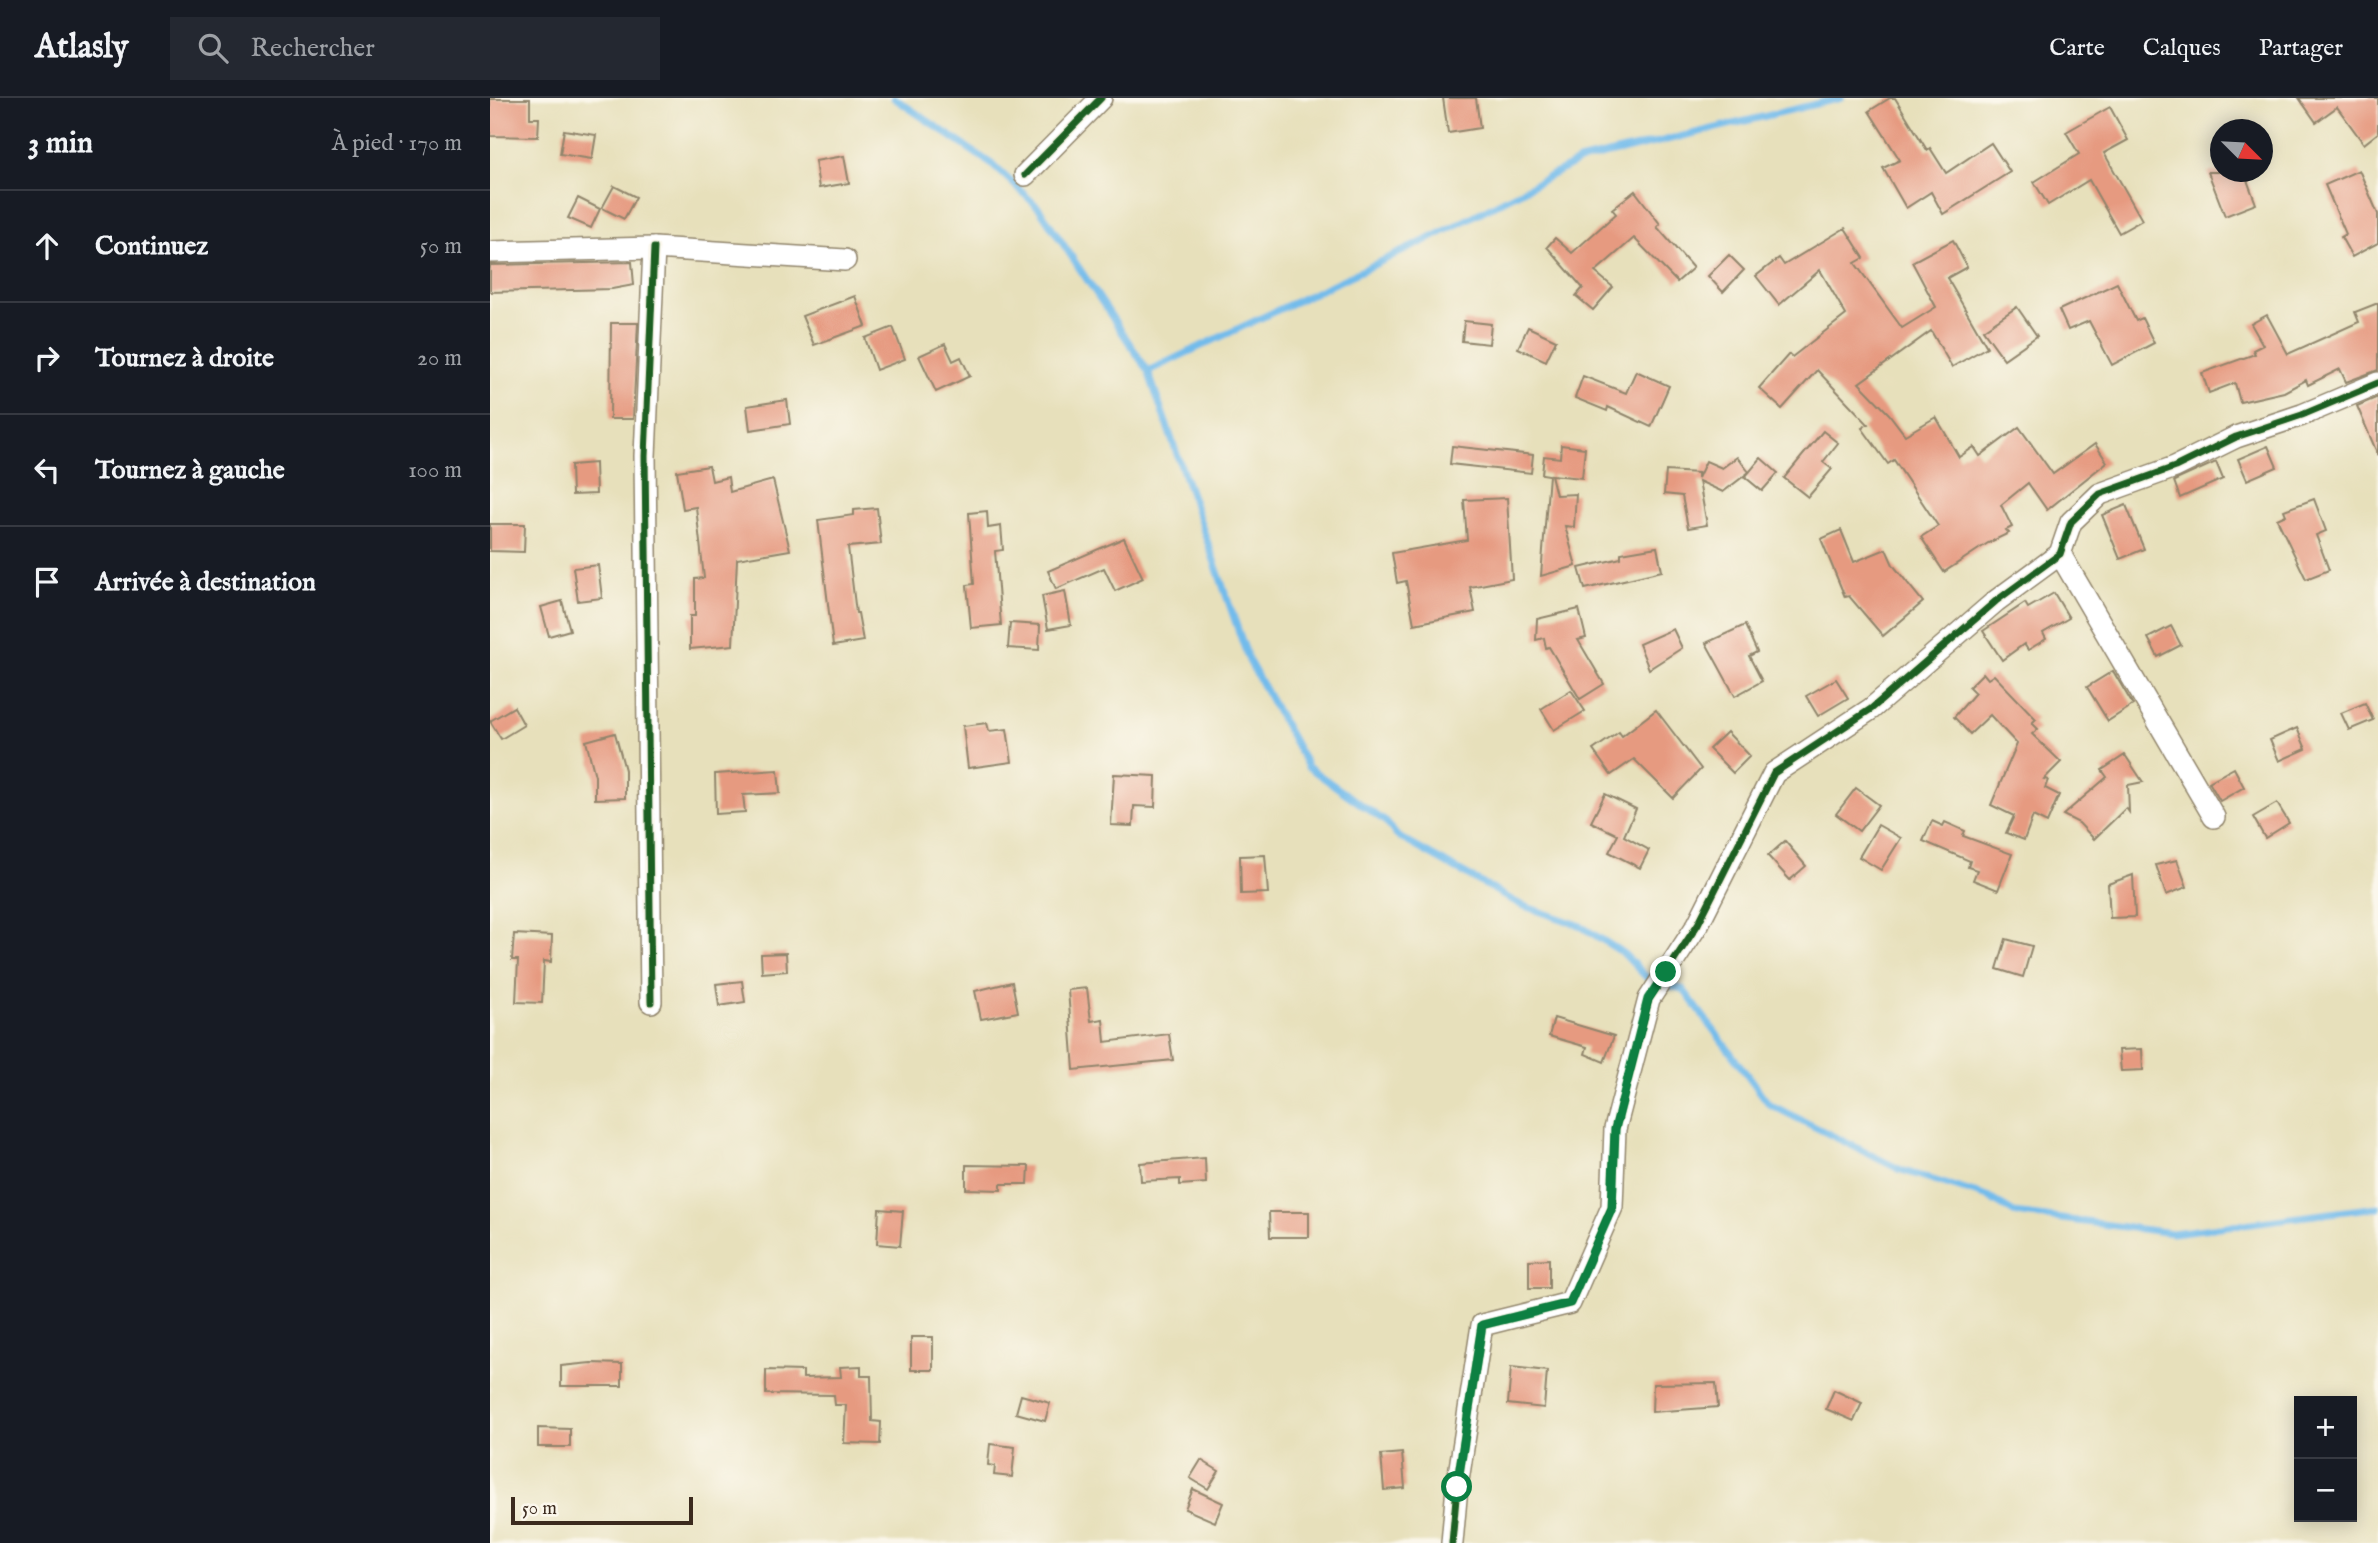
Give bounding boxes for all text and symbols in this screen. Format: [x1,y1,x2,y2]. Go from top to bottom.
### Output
search box [170,17,660,80]
text: Atlasly [35,27,128,69]
icon: search [194,29,232,67]
text: Rechercher [250,32,375,65]
text: Carte [2049,33,2105,64]
text: Calques [2143,33,2221,64]
text: Partager [2259,33,2343,64]
north arrow [2210,119,2273,182]
text: 3 min [28,125,93,163]
text: À pied · 170 m [332,129,462,158]
icon: ahead [28,227,66,265]
text: Continuez [95,230,208,263]
text: 50 m [420,232,462,261]
icon: right [28,339,66,377]
text: Tournez à droite [95,342,274,375]
text: 20 m [417,344,462,373]
icon: left [28,451,66,489]
text: Tournez à gauche [95,454,285,487]
text: 100 m [408,456,462,485]
icon: arrive [28,563,66,601]
text: Arrivée à destination [95,566,316,599]
route end [1650,956,1681,987]
map controls [2294,1396,2357,1522]
button: + [2294,1396,2357,1459]
button: − [2294,1459,2357,1522]
route start [1441,1471,1472,1502]
scale bar [511,1494,693,1526]
text: 50 m [522,1497,557,1521]

